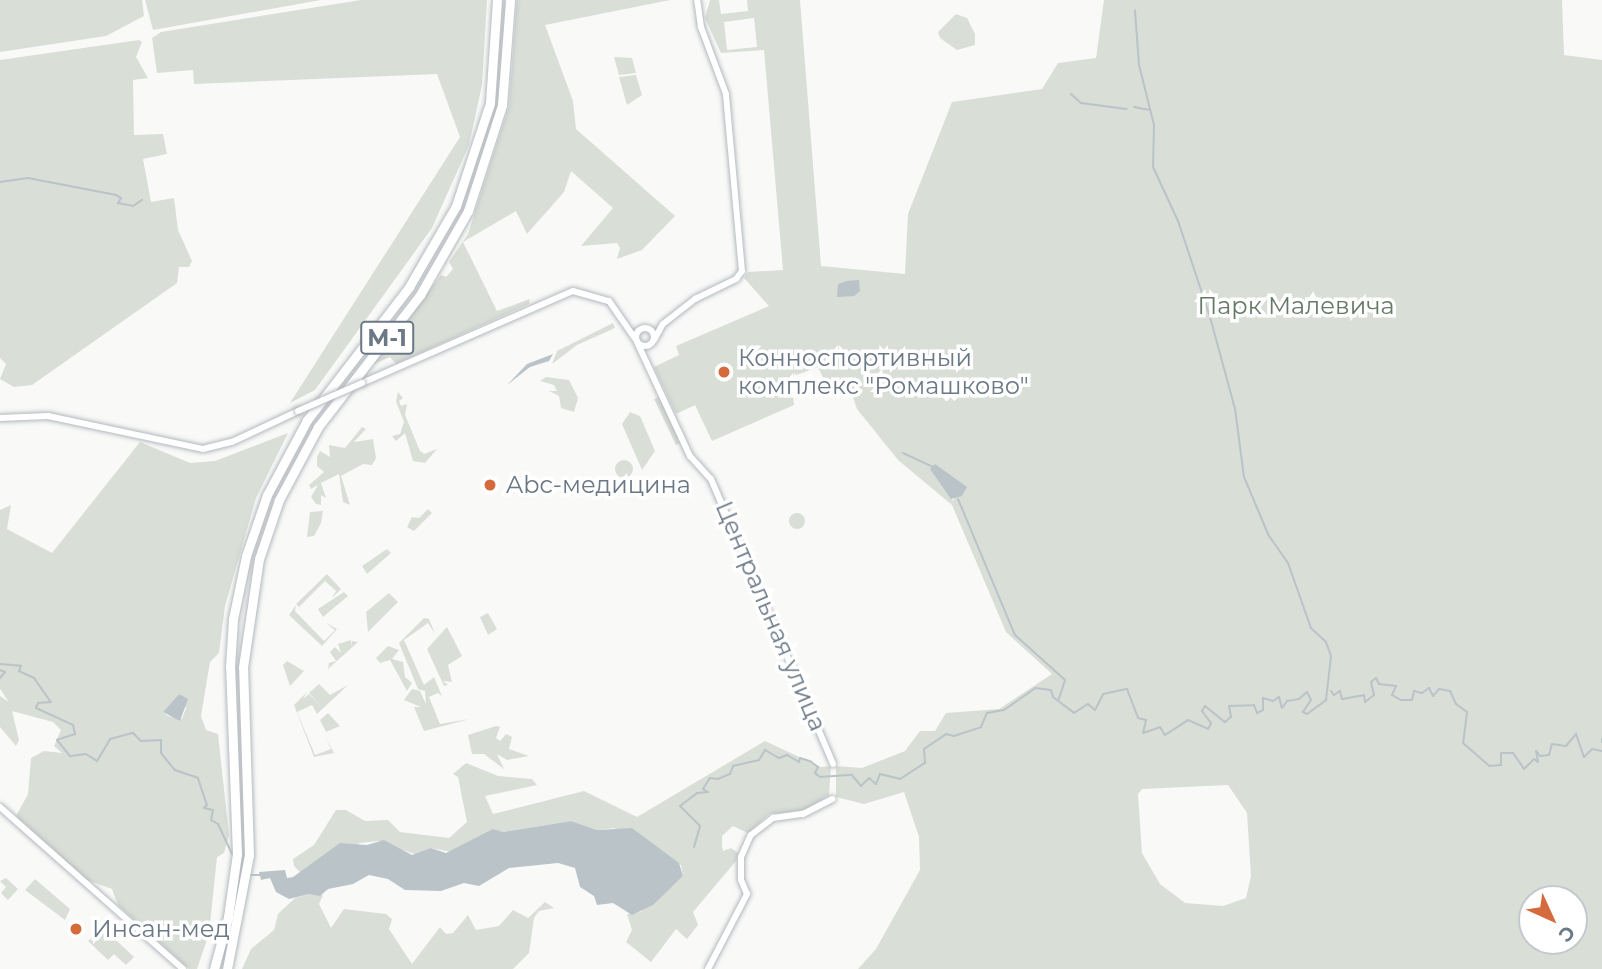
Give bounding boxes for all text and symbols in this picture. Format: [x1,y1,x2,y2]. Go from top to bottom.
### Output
park label: Парк Малевича [1197,292,1395,320]
road number: М-1 [359,318,415,358]
place label: Конноспортивный комплекс "Ромашково" [738,344,1029,400]
marker: Конноспортивный комплекс "Ромашково" [716,364,732,380]
place label: Abc-медицина [506,471,691,499]
marker: Abc-медицина [480,475,500,495]
street label: Центральная улица [710,497,832,735]
north arrow [1518,885,1588,955]
place label: Инсан-мед [92,915,230,943]
marker: Инсан-мед [66,919,86,939]
text: С [1554,921,1580,947]

